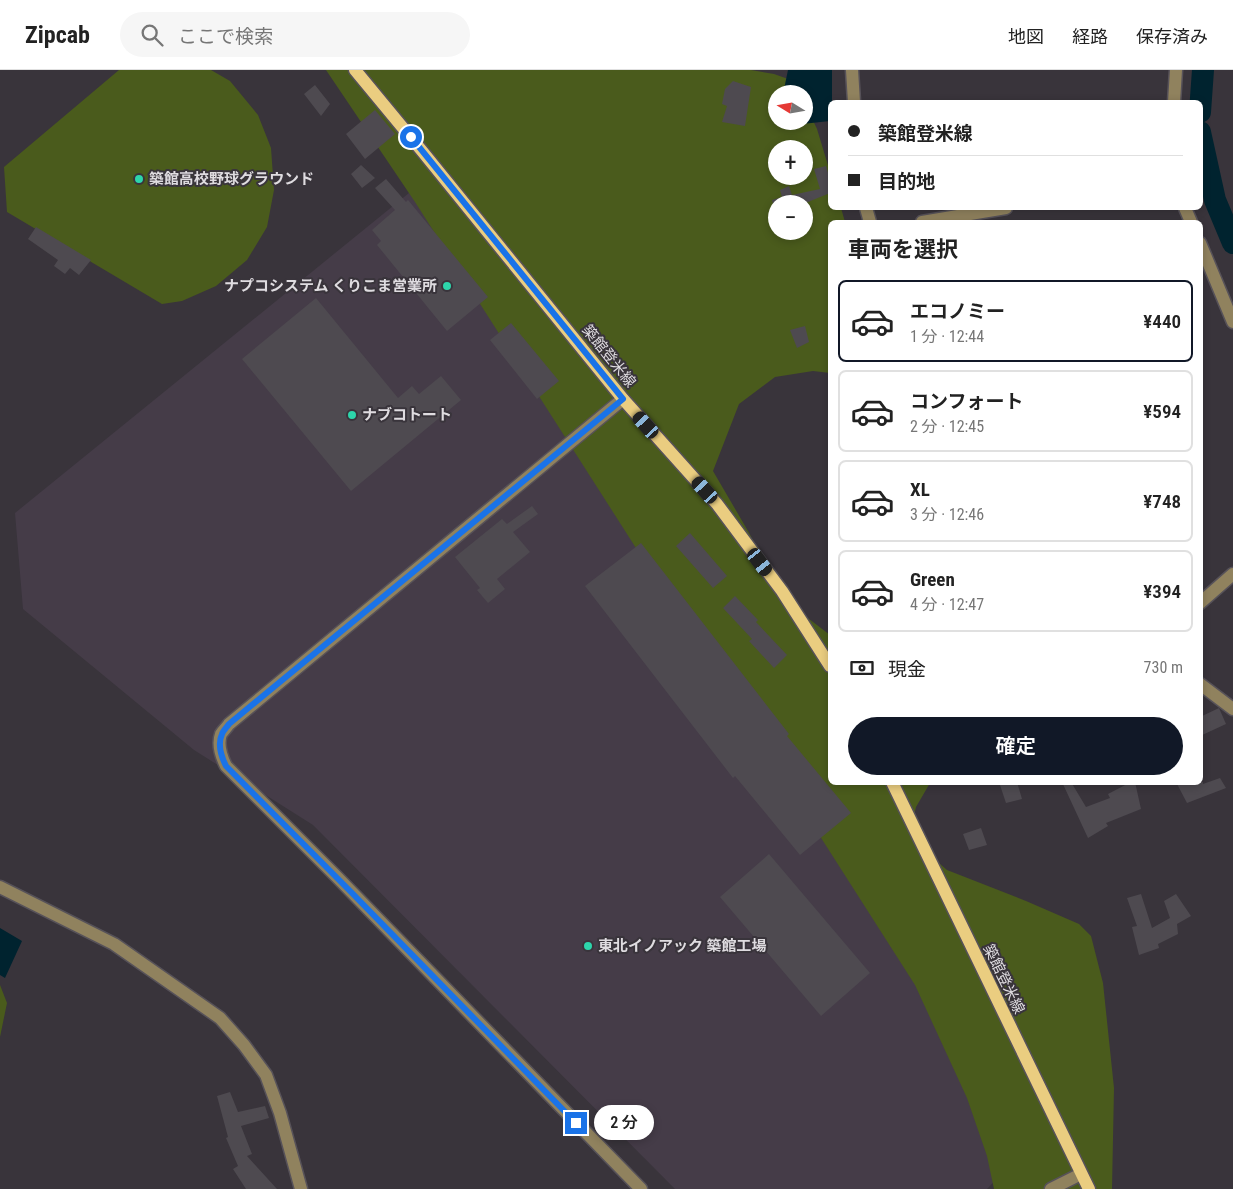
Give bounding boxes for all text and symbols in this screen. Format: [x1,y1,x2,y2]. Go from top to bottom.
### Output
search box [120,12,470,57]
text: Zipcab [25,21,90,49]
icon: search [138,21,166,49]
text: ここで検索 [178,25,273,48]
text: 地図 [1008,26,1044,47]
text: 経路 [1072,26,1108,47]
text: 保存済み [1136,26,1208,47]
north arrow [768,85,812,130]
map controls [768,85,813,240]
text: 築館登米線 [878,122,973,145]
route start [400,126,422,148]
button: + [768,140,813,185]
place label: 築館高校野球グラウンド [149,170,314,188]
text: 目的地 [878,170,935,193]
marker: 築館高校野球グラウンド [133,173,145,185]
button: − [768,195,813,240]
text: 車両を選択 [848,237,958,262]
place label: ナプコシステム くりこま営業所 [224,277,437,295]
marker: ナプコシステム くりこま営業所 [441,280,453,292]
icon: car [850,299,895,344]
text: エコノミー [910,300,1005,323]
text: ¥440 [1143,310,1181,333]
street label: 築館登米線 [578,321,640,391]
text: 1 分 · 12:44 [910,327,984,346]
icon: car [850,389,895,434]
text: コンフォート [910,390,1023,413]
text: ¥594 [1143,400,1181,423]
place label: ナブコトート [362,406,452,424]
marker: ナブコトート [346,409,358,421]
car [630,409,661,441]
text: 2 分 · 12:45 [910,417,984,436]
car [689,474,720,506]
text: XL [910,478,930,501]
icon: car [850,479,895,524]
text: ¥748 [1143,490,1181,513]
text: 3 分 · 12:46 [910,505,984,524]
car [744,546,775,578]
text: Green [910,568,955,591]
icon: car [850,569,895,614]
text: ¥394 [1143,580,1181,603]
text: 4 分 · 12:47 [910,595,984,614]
icon: cash [848,654,876,682]
text: 現金 [888,658,926,681]
text: 730 m [1144,658,1183,677]
button: 確定 [848,717,1183,775]
place label: 東北イノアック 築館工場 [598,937,766,955]
marker: 東北イノアック 築館工場 [582,940,594,952]
street label: 築館登米線 [979,941,1029,1017]
callout: 2 分 [594,1106,654,1140]
route end [565,1112,587,1134]
text: 2 分 [610,1113,638,1132]

